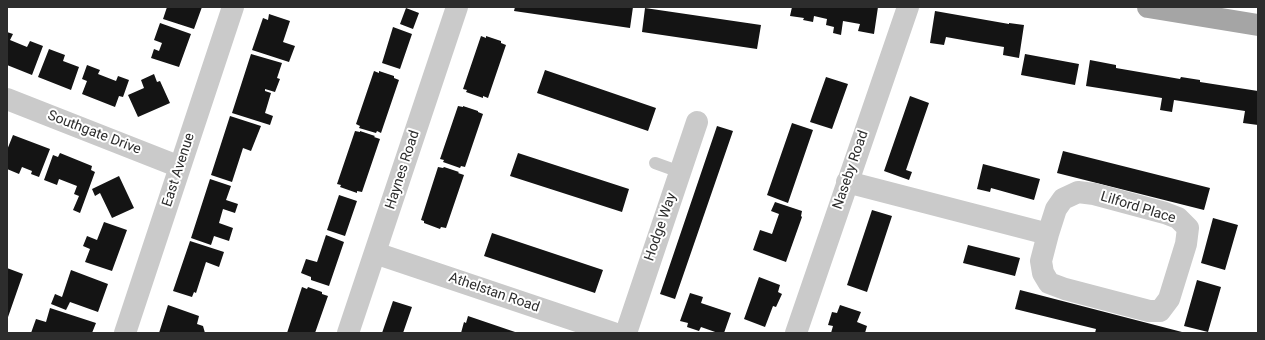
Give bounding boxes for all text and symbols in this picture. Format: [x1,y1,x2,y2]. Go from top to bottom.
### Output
street label: Southgate Drive [45,107,143,159]
street label: Haynes Road [382,128,424,212]
street label: Naseby Road [830,128,872,212]
street label: East Avenue [159,131,199,209]
street label: Lilford Place [1098,189,1178,227]
street label: Hodge Way [642,191,680,263]
street label: Athelstan Road [446,270,542,316]

